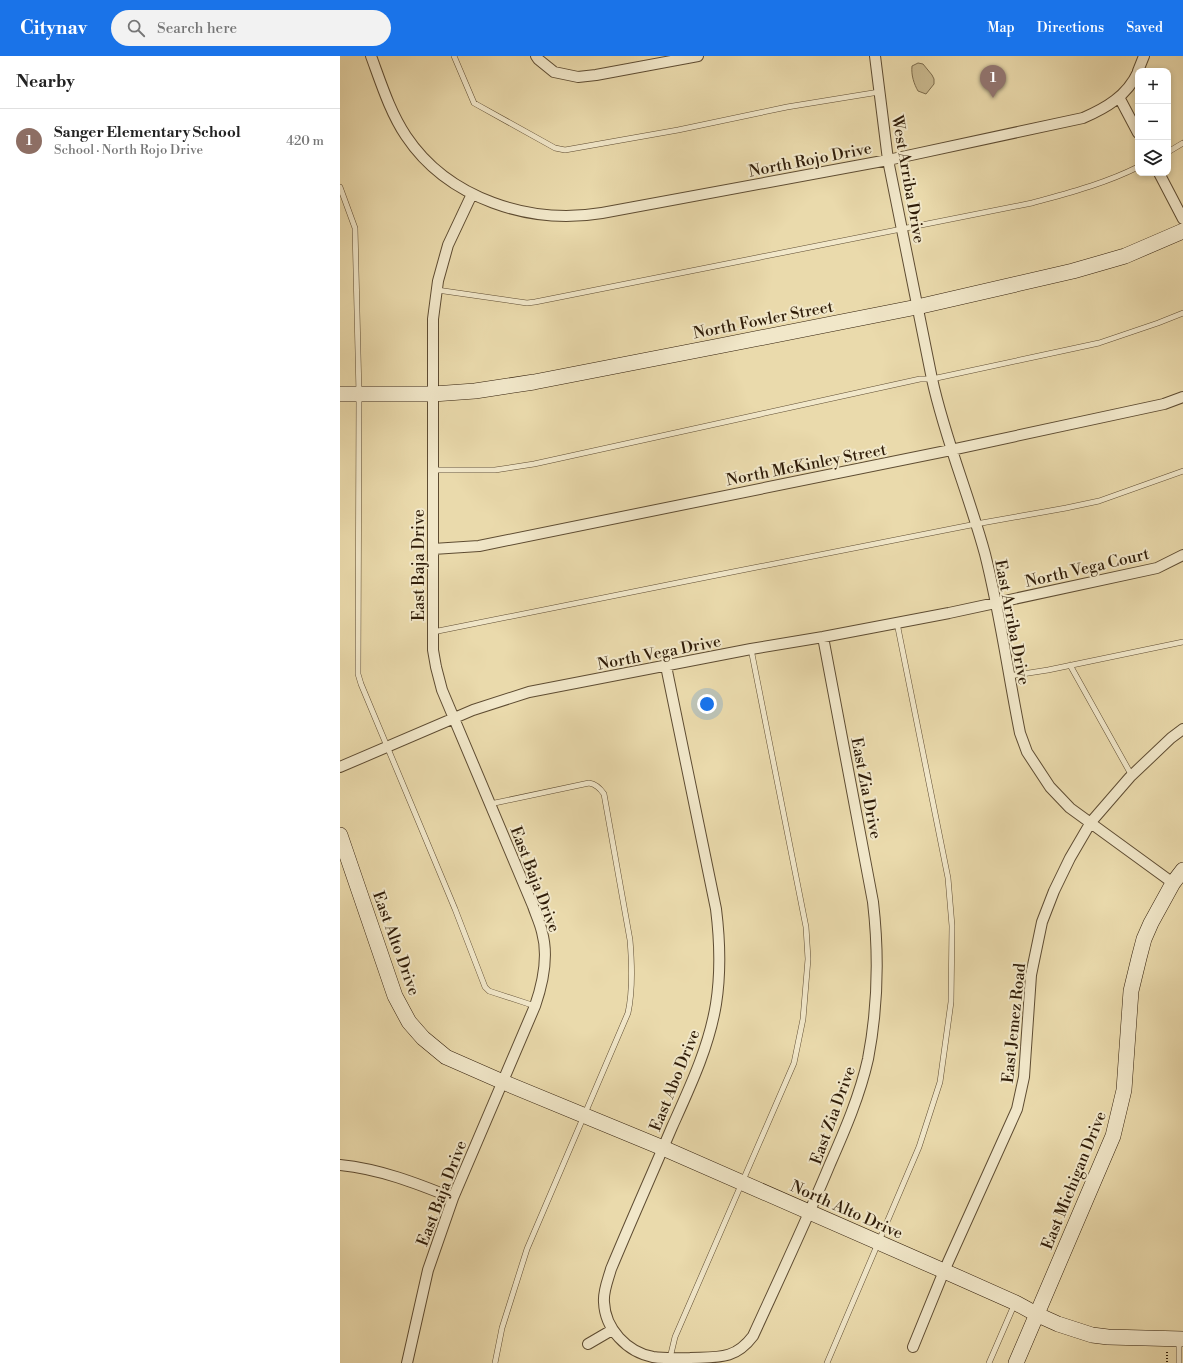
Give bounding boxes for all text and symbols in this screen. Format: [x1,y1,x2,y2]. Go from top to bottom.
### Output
search box [111,10,391,46]
text: Citynav [20,16,87,40]
icon: search [125,17,147,39]
text: Search here [157,19,237,38]
text: Map [987,19,1015,37]
text: Directions [1037,19,1104,37]
text: Saved [1126,19,1163,37]
pin: 1 [980,65,1006,98]
map controls [1135,68,1171,176]
button: + [1135,68,1171,104]
text: Nearby [16,71,75,93]
button: − [1135,104,1171,140]
street label: West Arriba Drive [887,113,929,245]
text: Sanger Elementary School [54,123,241,142]
text: 1 [26,133,32,149]
text: 420 m [286,133,324,149]
street label: North Rojo Drive [747,138,873,182]
button: layers [1135,140,1171,176]
text: School · North Rojo Drive [54,142,203,158]
street label: North Fowler Street [691,297,835,343]
street label: North McKinley Street [724,440,888,490]
street label: East Baja Drive [409,509,429,621]
street label: North Vega Court [1023,544,1152,592]
street label: East Arriba Drive [990,558,1034,687]
street label: North Vega Drive [596,631,723,675]
your location [697,694,717,714]
street label: East Zia Drive [846,736,886,841]
street label: East Baja Drive [506,824,564,935]
street label: East Alto Drive [368,888,424,998]
street label: East Jemez Road [998,962,1030,1084]
street label: East Abo Drive [645,1027,704,1134]
street label: East Zia Drive [806,1063,860,1167]
street label: East Michigan Drive [1037,1108,1111,1252]
street label: East Baja Drive [413,1138,471,1249]
street label: North Alto Drive [787,1176,906,1244]

